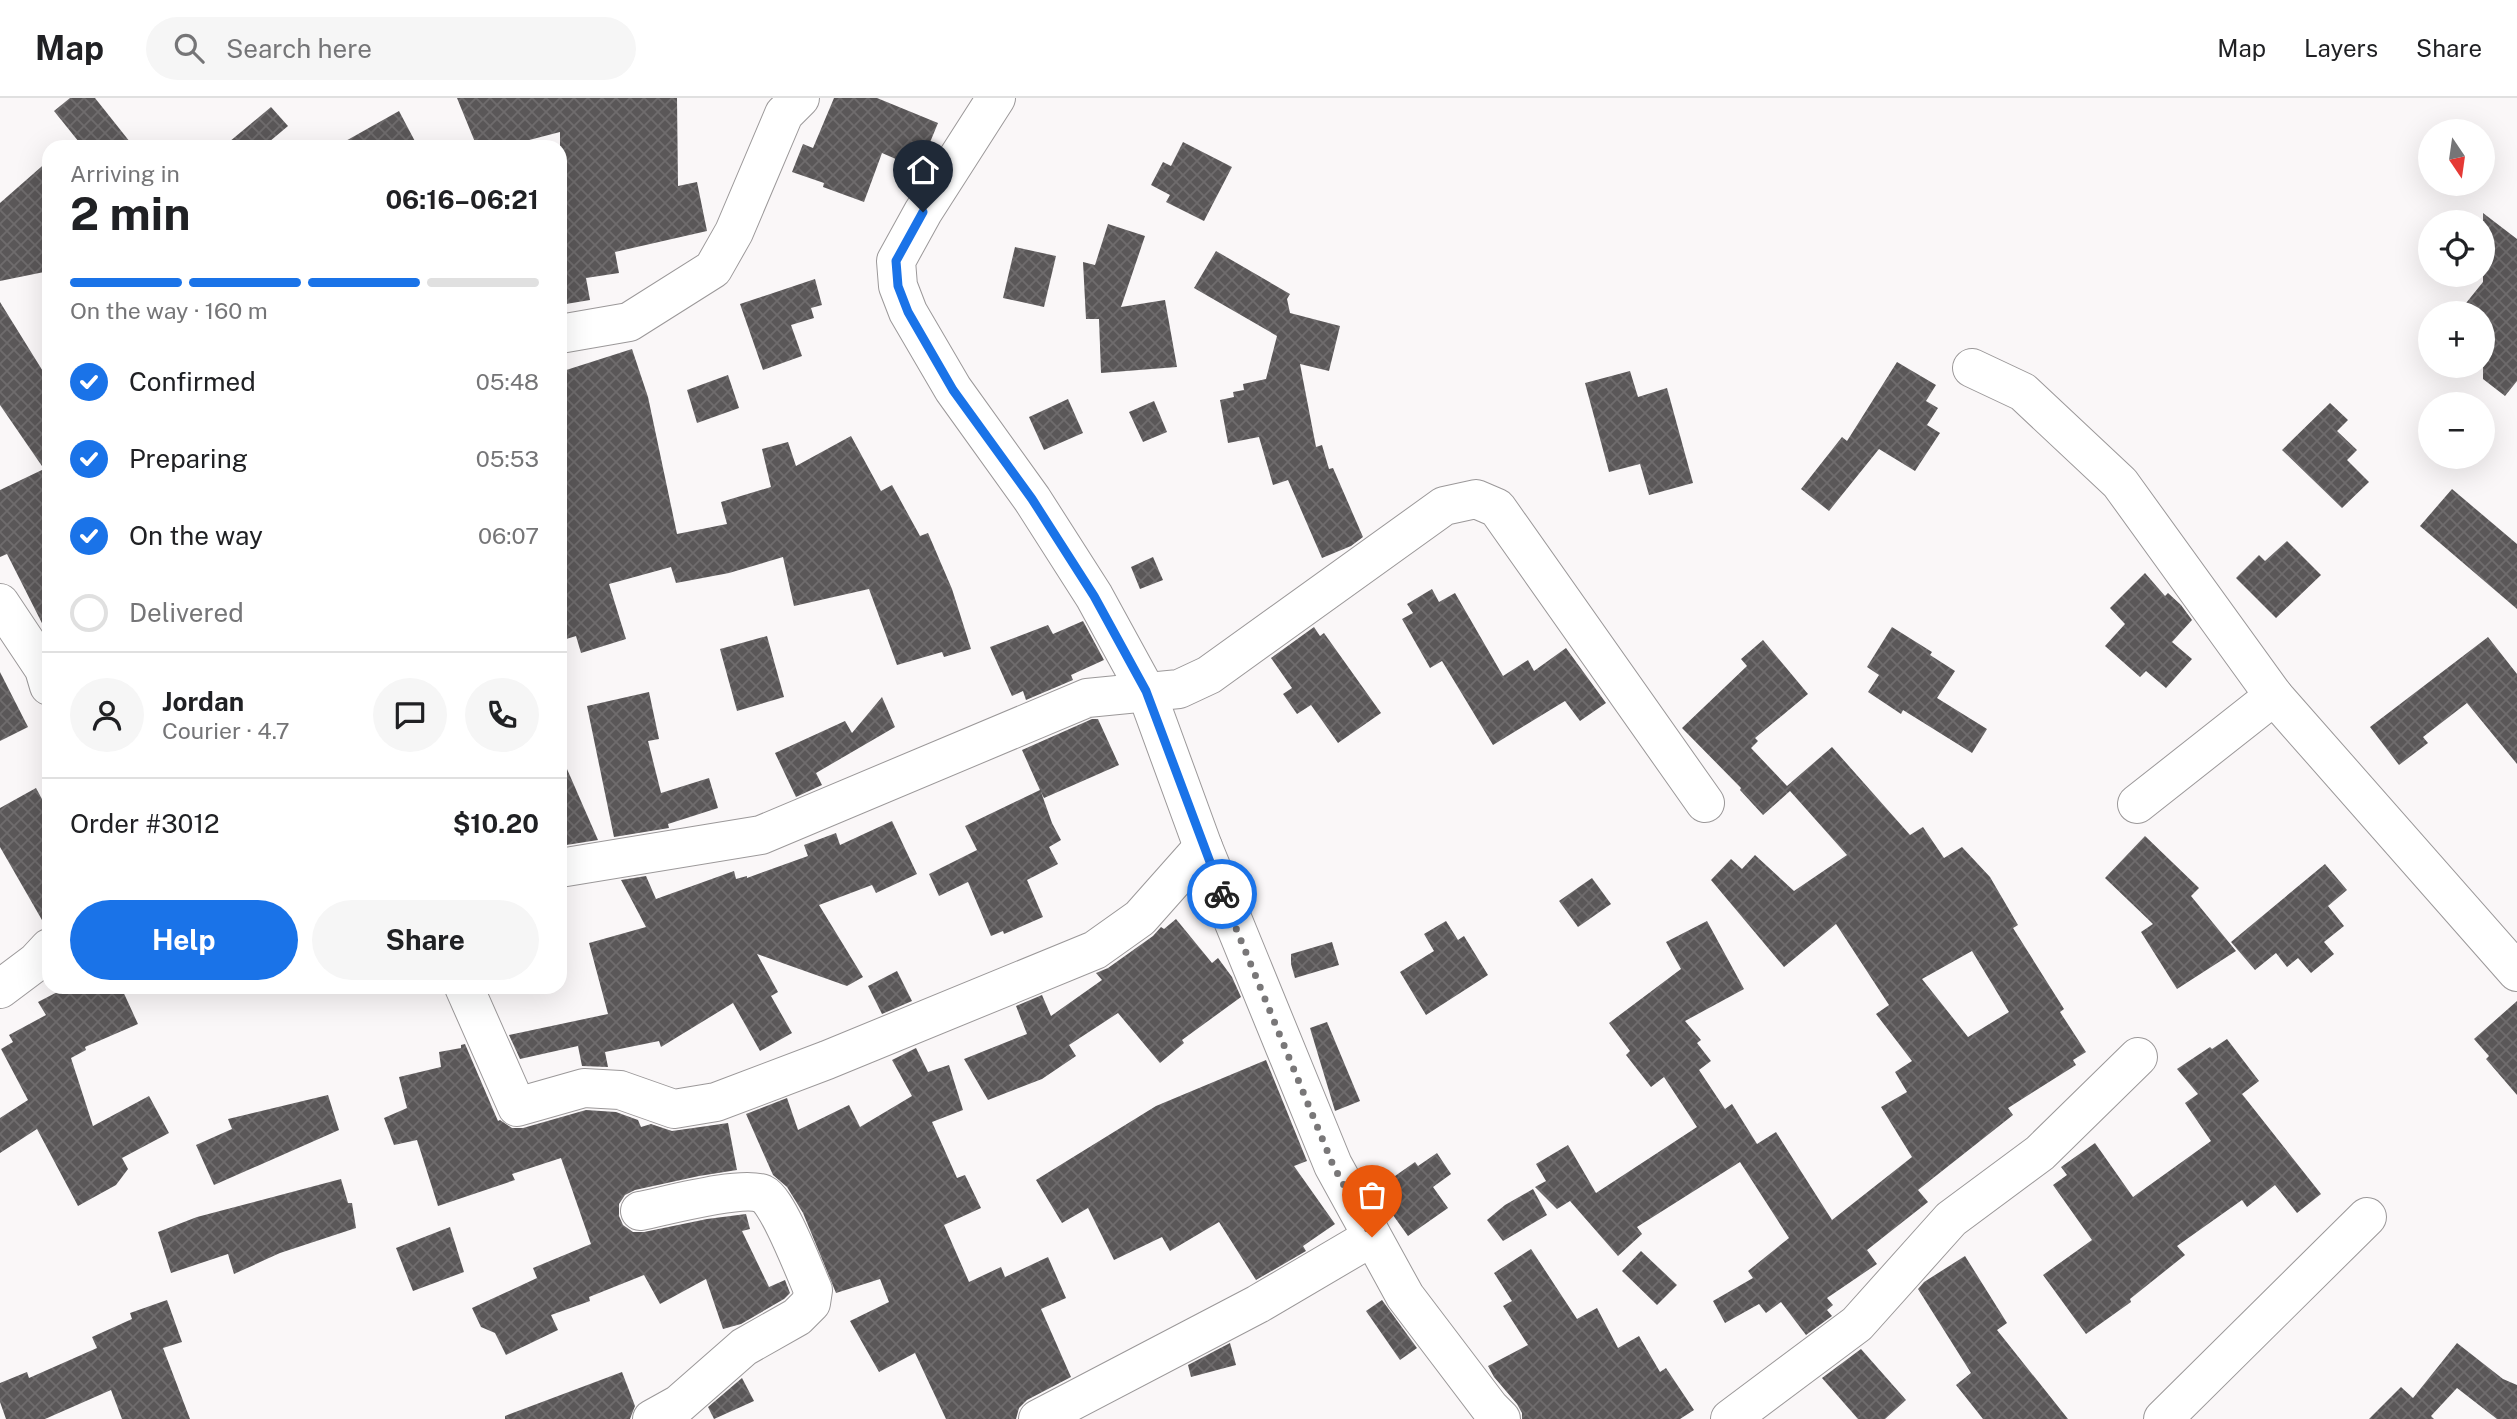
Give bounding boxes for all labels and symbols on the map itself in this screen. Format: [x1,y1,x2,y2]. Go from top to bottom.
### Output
north arrow [2418,119,2496,196]
pin [893,140,953,212]
courier [1187,859,1257,929]
pin [1342,1165,1402,1237]

